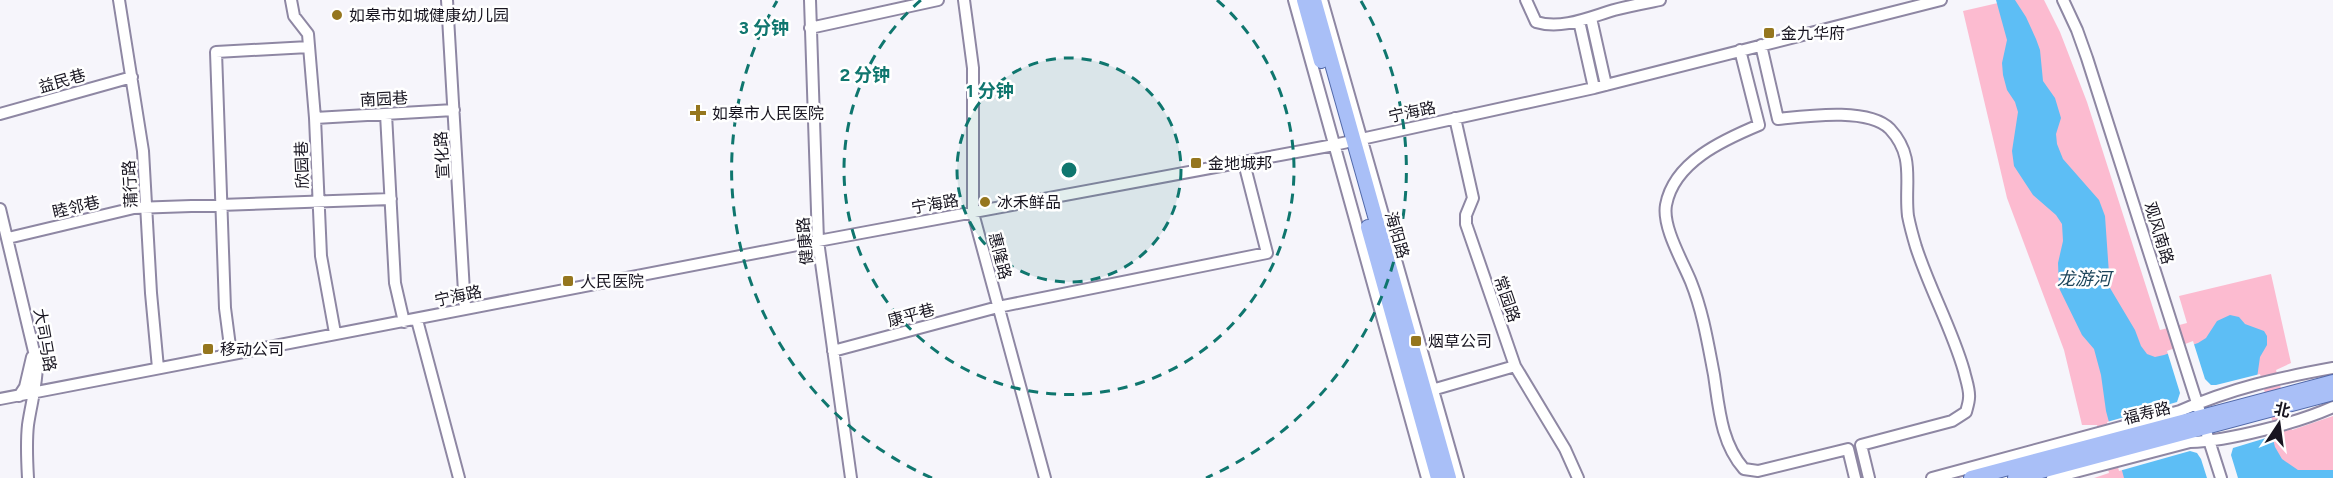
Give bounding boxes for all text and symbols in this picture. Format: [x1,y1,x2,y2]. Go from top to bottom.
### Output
place label: 如皋市如城健康幼儿园 [349,6,509,25]
marker: 如皋市如城健康幼儿园 [330,8,344,22]
text: 3 分钟 [739,17,789,39]
place label: 金九华府 [1781,24,1845,43]
marker: 金九华府 [1762,26,1776,40]
text: 2 分钟 [840,64,890,86]
street label: 益民巷 [36,65,88,97]
text: 1 分钟 [966,80,1014,102]
street label: 南园巷 [360,88,408,110]
street label: 宁海路 [1387,98,1437,126]
marker: 如皋市人民医院 [689,104,707,122]
place label: 如皋市人民医院 [712,104,824,123]
street label: 宣化路 [431,131,453,179]
street label: 欣园巷 [292,141,312,189]
place label: 金地城邦 [1208,154,1272,173]
marker: 金地城邦 [1189,156,1203,170]
street label: 蒲行路 [119,160,141,208]
centre of rings [1059,160,1079,180]
street label: 宁海路 [910,190,960,218]
street label: 睦邻巷 [50,192,102,222]
place label: 冰禾鲜品 [997,193,1061,212]
marker: 冰禾鲜品 [978,195,992,209]
street label: 观风南路 [2141,200,2177,266]
street label: 海阳路 [1381,209,1413,261]
street label: 健康路 [793,216,817,266]
street label: 惠隆路 [985,230,1015,282]
water label: 龙游河 [2057,268,2114,290]
place label: 人民医院 [580,272,644,291]
street label: 常园路 [1490,273,1524,325]
marker: 人民医院 [561,274,575,288]
street label: 宁海路 [433,282,483,310]
street label: 康平巷 [885,300,937,330]
street label: 大司马路 [30,307,60,373]
place label: 烟草公司 [1428,332,1492,351]
marker: 烟草公司 [1409,334,1423,348]
place label: 移动公司 [220,340,284,359]
marker: 移动公司 [201,342,215,356]
north arrow [2249,394,2309,454]
street label: 福寿路 [2121,398,2173,428]
text: 北 [2272,399,2292,421]

